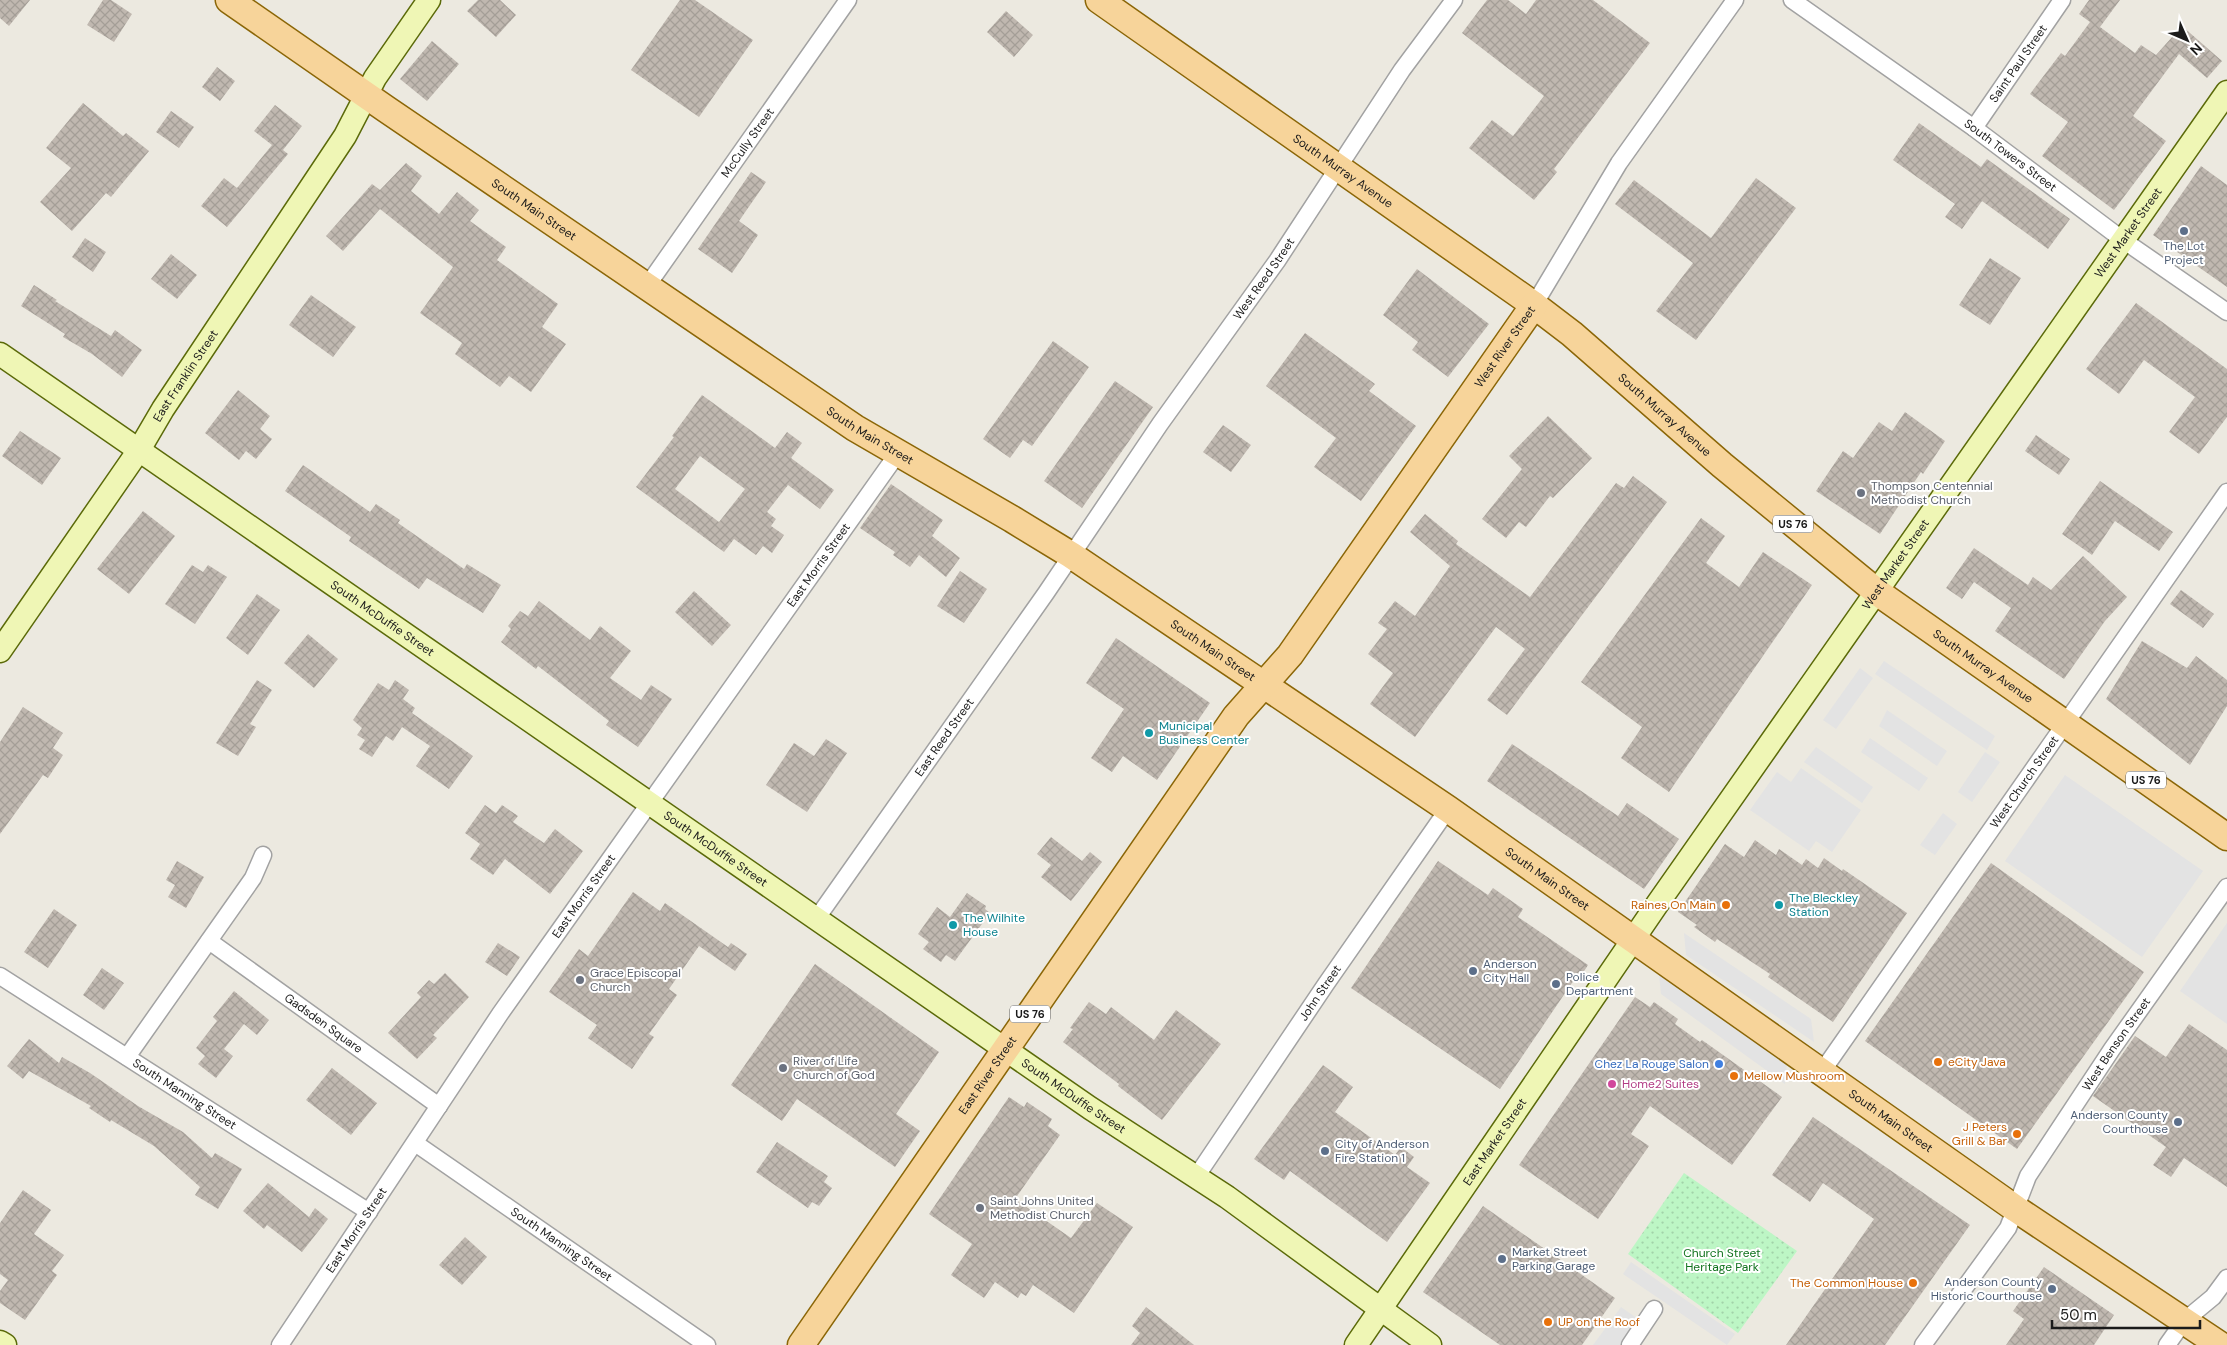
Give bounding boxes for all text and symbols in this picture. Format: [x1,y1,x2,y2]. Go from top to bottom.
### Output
north arrow [2162,15,2212,65]
street label: Saint Paul Street [1986,21,2051,106]
text: N [2186,39,2206,59]
street label: McCully Street [718,105,778,181]
street label: South Towers Street [1961,115,2060,196]
street label: South Murray Avenue [1290,130,1396,212]
street label: South Main Street [488,175,580,244]
street label: West Market Street [2091,184,2166,281]
marker: The Lot Project [2178,225,2190,237]
street label: West Reed Street [1229,234,1298,323]
place label: The Lot Project [2163,238,2205,268]
street label: West River Street [1471,303,1539,391]
street label: East Franklin Street [149,326,222,425]
street label: South Murray Avenue [1615,370,1715,460]
street label: South Main Street [823,403,917,468]
place label: Thompson Centennial Methodist Church [1871,478,1993,508]
marker: Thompson Centennial Methodist Church [1855,487,1867,499]
road number: US 76 [1773,516,1813,532]
street label: West Market Street [1858,516,1933,613]
street label: East Morris Street [783,520,854,610]
street label: South McDuffie Street [327,577,438,660]
street label: South Main Street [1167,616,1259,685]
street label: South Murray Avenue [1930,626,2036,707]
street label: East Reed Street [911,695,978,780]
place label: Municipal Business Center [1159,718,1250,748]
marker: Municipal Business Center [1143,727,1155,739]
street label: West Church Street [1987,732,2062,831]
road number: US 76 [2126,772,2166,788]
street label: South McDuffie Street [660,807,771,891]
street label: South Main Street [1502,844,1593,914]
street label: East Morris Street [548,851,619,941]
place label: The Bleckley Station [1789,890,1859,920]
place label: Raines On Main [1631,897,1716,913]
marker: Raines On Main [1720,899,1732,911]
marker: The Bleckley Station [1773,899,1785,911]
place label: The Wilhite House [963,910,1025,940]
marker: The Wilhite House [947,919,959,931]
place label: Anderson City Hall [1483,956,1537,986]
street label: John Street [1295,962,1345,1024]
place label: Grace Episcopal Church [590,965,681,995]
marker: Anderson City Hall [1467,965,1479,977]
place label: Police Department [1566,969,1634,999]
marker: Grace Episcopal Church [574,974,586,986]
marker: Police Department [1550,978,1562,990]
street label: Gadsden Square [281,990,366,1057]
street label: West Benson Street [2079,994,2154,1094]
road number: US 76 [1010,1006,1050,1022]
street label: East River Street [955,1033,1020,1117]
place label: River of Life Church of God [793,1053,875,1083]
place label: eCity Java [1948,1054,2006,1070]
street label: South Manning Street [130,1055,240,1133]
street label: South McDuffie Street [1018,1055,1129,1137]
place label: Chez La Rouge Salon [1595,1056,1709,1072]
marker: eCity Java [1932,1056,1944,1068]
marker: Chez La Rouge Salon [1713,1058,1725,1070]
marker: River of Life Church of God [777,1062,789,1074]
place label: Mellow Mushroom [1744,1068,1845,1084]
marker: Mellow Mushroom [1728,1070,1740,1082]
place label: Home2 Suites [1622,1076,1699,1092]
marker: Home2 Suites [1606,1078,1618,1090]
street label: South Main Street [1845,1086,1936,1156]
street label: East Market Street [1459,1095,1530,1189]
place label: Anderson County Courthouse [2070,1107,2168,1137]
marker: Anderson County Courthouse [2172,1116,2184,1128]
place label: J Peters Grill & Bar [1952,1119,2008,1149]
marker: J Peters Grill & Bar [2011,1128,2023,1140]
place label: City of Anderson Fire Station 1 [1335,1136,1429,1166]
marker: City of Anderson Fire Station 1 [1319,1145,1331,1157]
street label: East Morris Street [322,1184,391,1276]
place label: Saint Johns United Methodist Church [990,1193,1094,1223]
marker: Saint Johns United Methodist Church [974,1202,986,1214]
street label: South Manning Street [507,1204,616,1285]
place label: Market Street Parking Garage [1512,1244,1595,1274]
park label: Church Street Heritage Park [1683,1245,1761,1275]
marker: Market Street Parking Garage [1496,1253,1508,1265]
place label: Anderson County Historic Courthouse [1931,1274,2042,1304]
place label: The Common House [1790,1275,1903,1291]
marker: The Common House [1907,1277,1919,1289]
marker: Anderson County Historic Courthouse [2046,1283,2058,1295]
scale bar [2052,1298,2200,1330]
text: 50 m [2060,1305,2097,1325]
place label: UP on the Roof [1558,1314,1640,1330]
marker: UP on the Roof [1542,1316,1554,1328]

